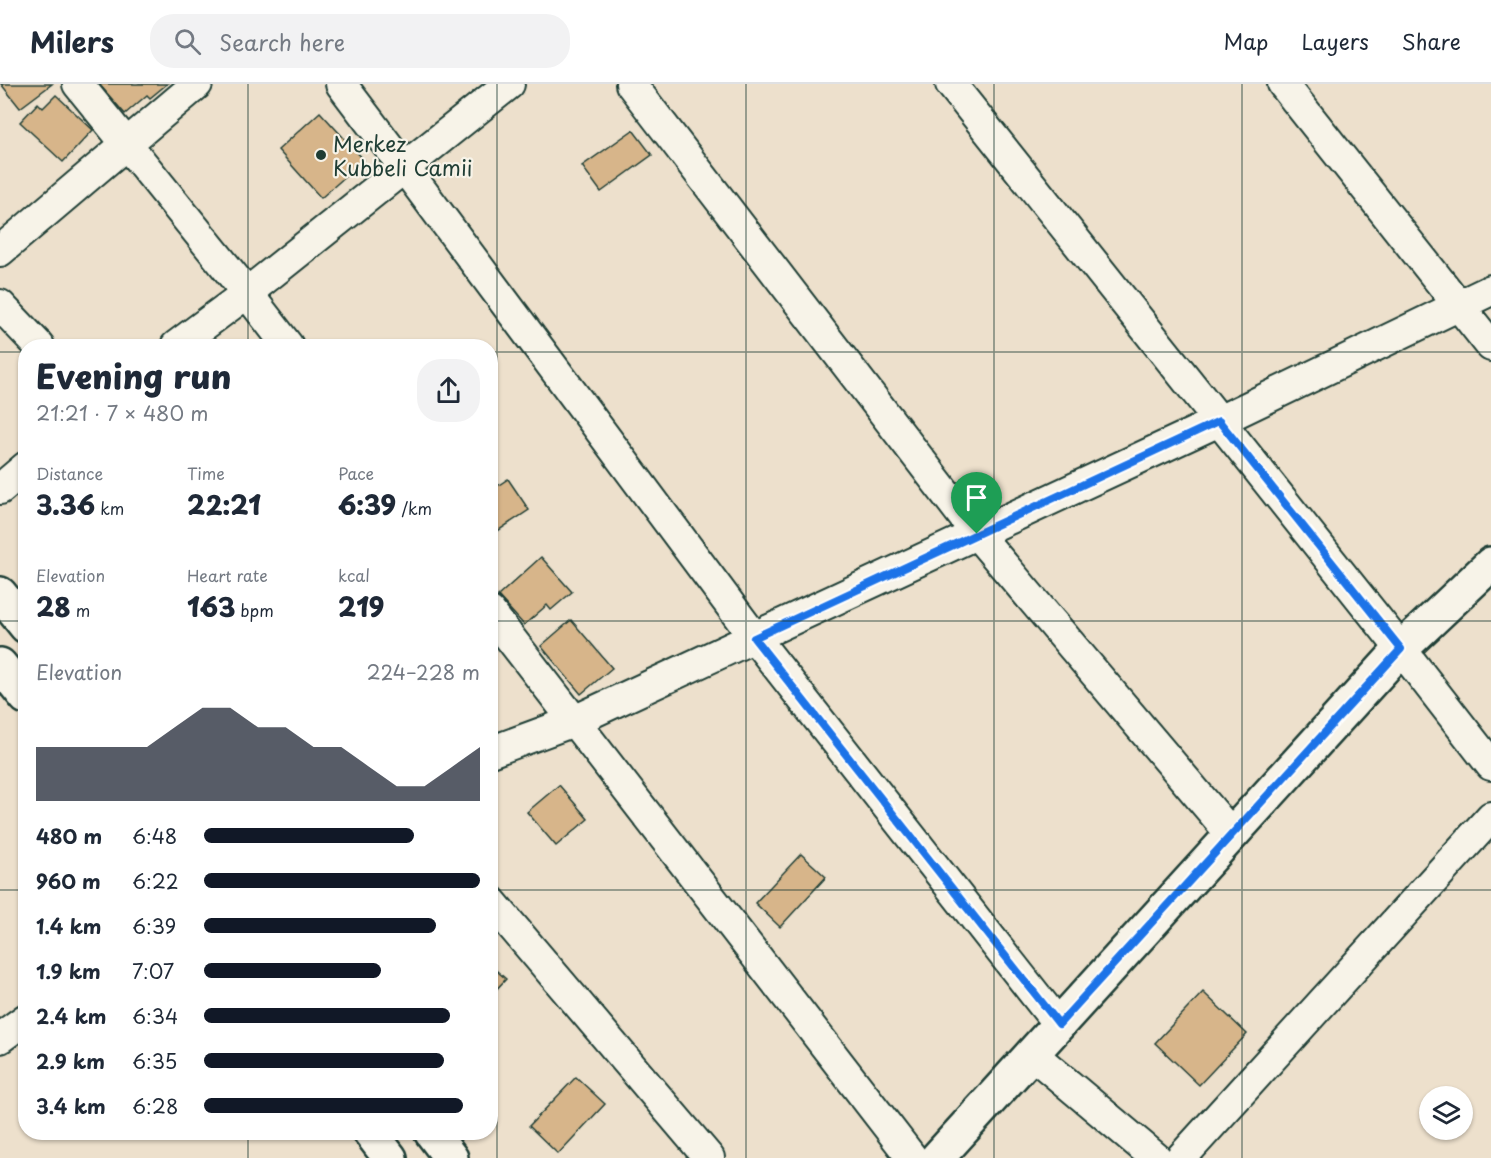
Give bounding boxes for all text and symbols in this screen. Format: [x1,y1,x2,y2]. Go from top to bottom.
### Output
search box [150,14,570,68]
text: Milers [30,20,114,63]
icon: search [171,25,204,58]
text: Search here [219,25,345,58]
text: Map [1224,25,1268,57]
text: Layers [1301,25,1369,57]
text: Share [1402,25,1461,57]
place label: Merkez Kubbeli Camii [333,127,473,183]
marker: Merkez Kubbeli Camii [314,148,328,162]
text: Evening run [36,350,231,400]
button: share [417,359,480,422]
text: 21:21 · 7 × 480 m [36,398,208,428]
text: Distance [36,461,103,485]
text: Time [187,461,225,485]
text: Pace [338,461,374,485]
pin [951,472,1002,534]
icon: arrive [960,481,993,514]
text: 3.36 [36,485,95,524]
text: 22:21 [187,485,261,524]
text: 6:39 [338,485,396,524]
text: km [95,496,124,520]
text: /km [396,496,432,520]
text: Elevation [36,563,105,587]
text: Heart rate [187,563,268,587]
text: kcal [338,563,370,587]
text: 28 [36,587,71,626]
text: 163 [187,587,235,626]
text: 219 [338,587,384,626]
text: m [71,598,90,622]
text: bpm [235,598,274,622]
text: Elevation [36,657,122,687]
text: 224–228 m [366,657,480,687]
text: 480 m [36,821,102,851]
text: 6:48 [132,821,177,851]
text: 960 m [36,866,101,896]
text: 6:22 [132,866,179,896]
text: 1.4 km [36,911,102,941]
text: 6:39 [132,911,176,941]
text: 1.9 km [36,956,101,986]
text: 7:07 [132,956,174,986]
text: 2.4 km [36,1001,106,1031]
text: 6:34 [132,1001,178,1031]
text: 2.9 km [36,1046,105,1076]
text: 6:35 [132,1046,177,1076]
map controls [1419,1086,1473,1140]
button: layers [1419,1086,1473,1140]
text: 3.4 km [36,1091,106,1121]
text: 6:28 [132,1091,178,1121]

